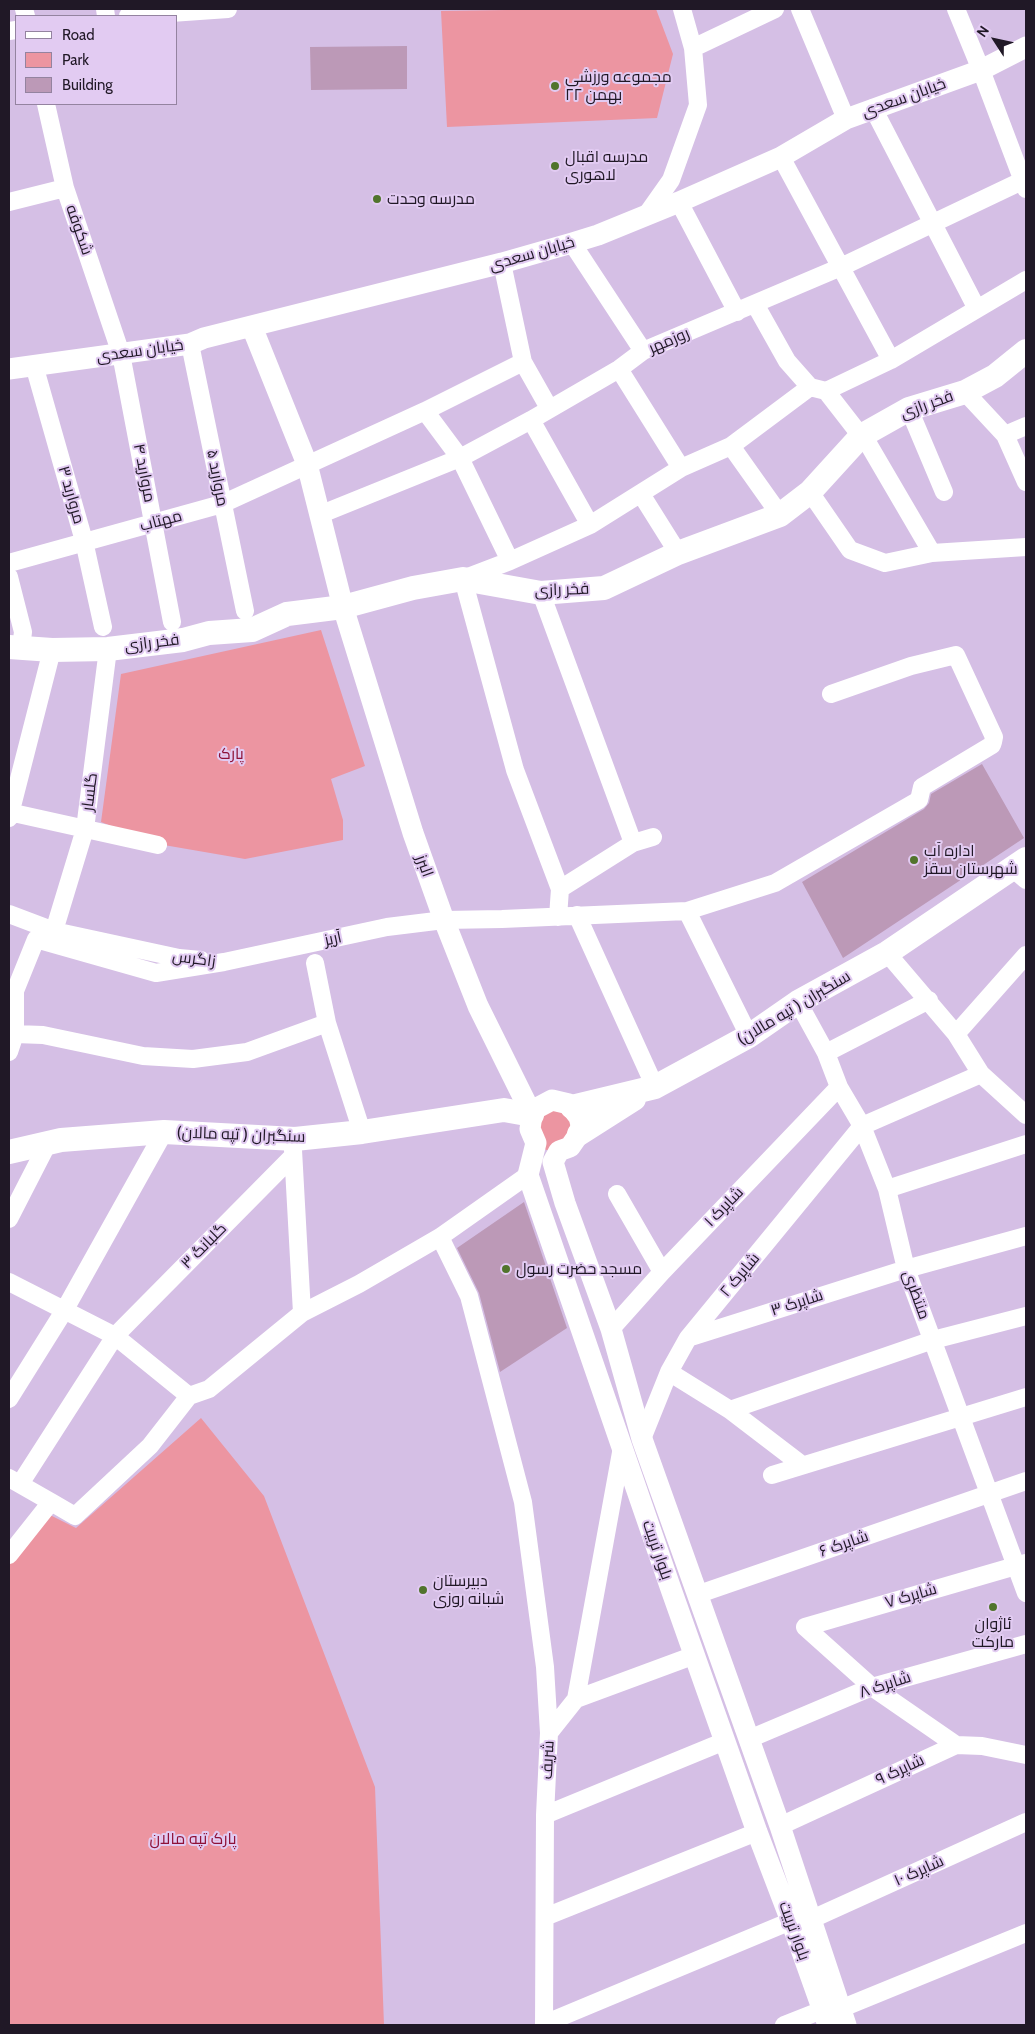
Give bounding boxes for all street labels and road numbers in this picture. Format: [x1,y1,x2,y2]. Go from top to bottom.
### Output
street label: خیابان سعدی [859,74,949,122]
street label: شکوفه [61,202,97,258]
street label: خیابان سعدی [487,233,577,275]
street label: روزمهر [646,324,692,358]
street label: خیابان سعدی [95,335,185,367]
street label: فخر رازی [898,387,956,423]
street label: مروارید ۴ [129,442,159,504]
street label: مروارید ۵ [202,448,232,508]
street label: مرواربد ۳ [54,464,88,526]
street label: مهتاب [138,506,184,536]
street label: فخر رازی [534,579,590,601]
street label: فخر رازی [124,630,180,656]
street label: گلسار [78,772,102,812]
street label: البرز [411,852,437,880]
street label: آریز [322,928,344,950]
street label: زاگرس [171,946,217,972]
street label: سنگبران ( تپه مالان) [734,967,854,1049]
street label: سنگبران ( تپه مالان) [176,1123,306,1147]
street label: شاپرک ۱ [700,1183,748,1231]
street label: گلبانگ ۳ [177,1219,231,1273]
street label: شاپرک ۲ [716,1249,764,1301]
street label: منتظری [898,1268,934,1322]
street label: شاپرک ۳ [768,1286,826,1320]
street label: بلوار تربیت [638,1518,676,1582]
street label: شاپرک ۶ [817,1527,871,1561]
street label: شاپرک ۷ [883,1579,939,1613]
street label: شاپرک ۸ [857,1668,913,1702]
street label: شریف [537,1740,559,1780]
street label: شاپرک ۹ [873,1750,927,1790]
street label: شاپرک ۱۰ [891,1852,947,1890]
street label: بلوار تربیت [774,1899,814,1963]

